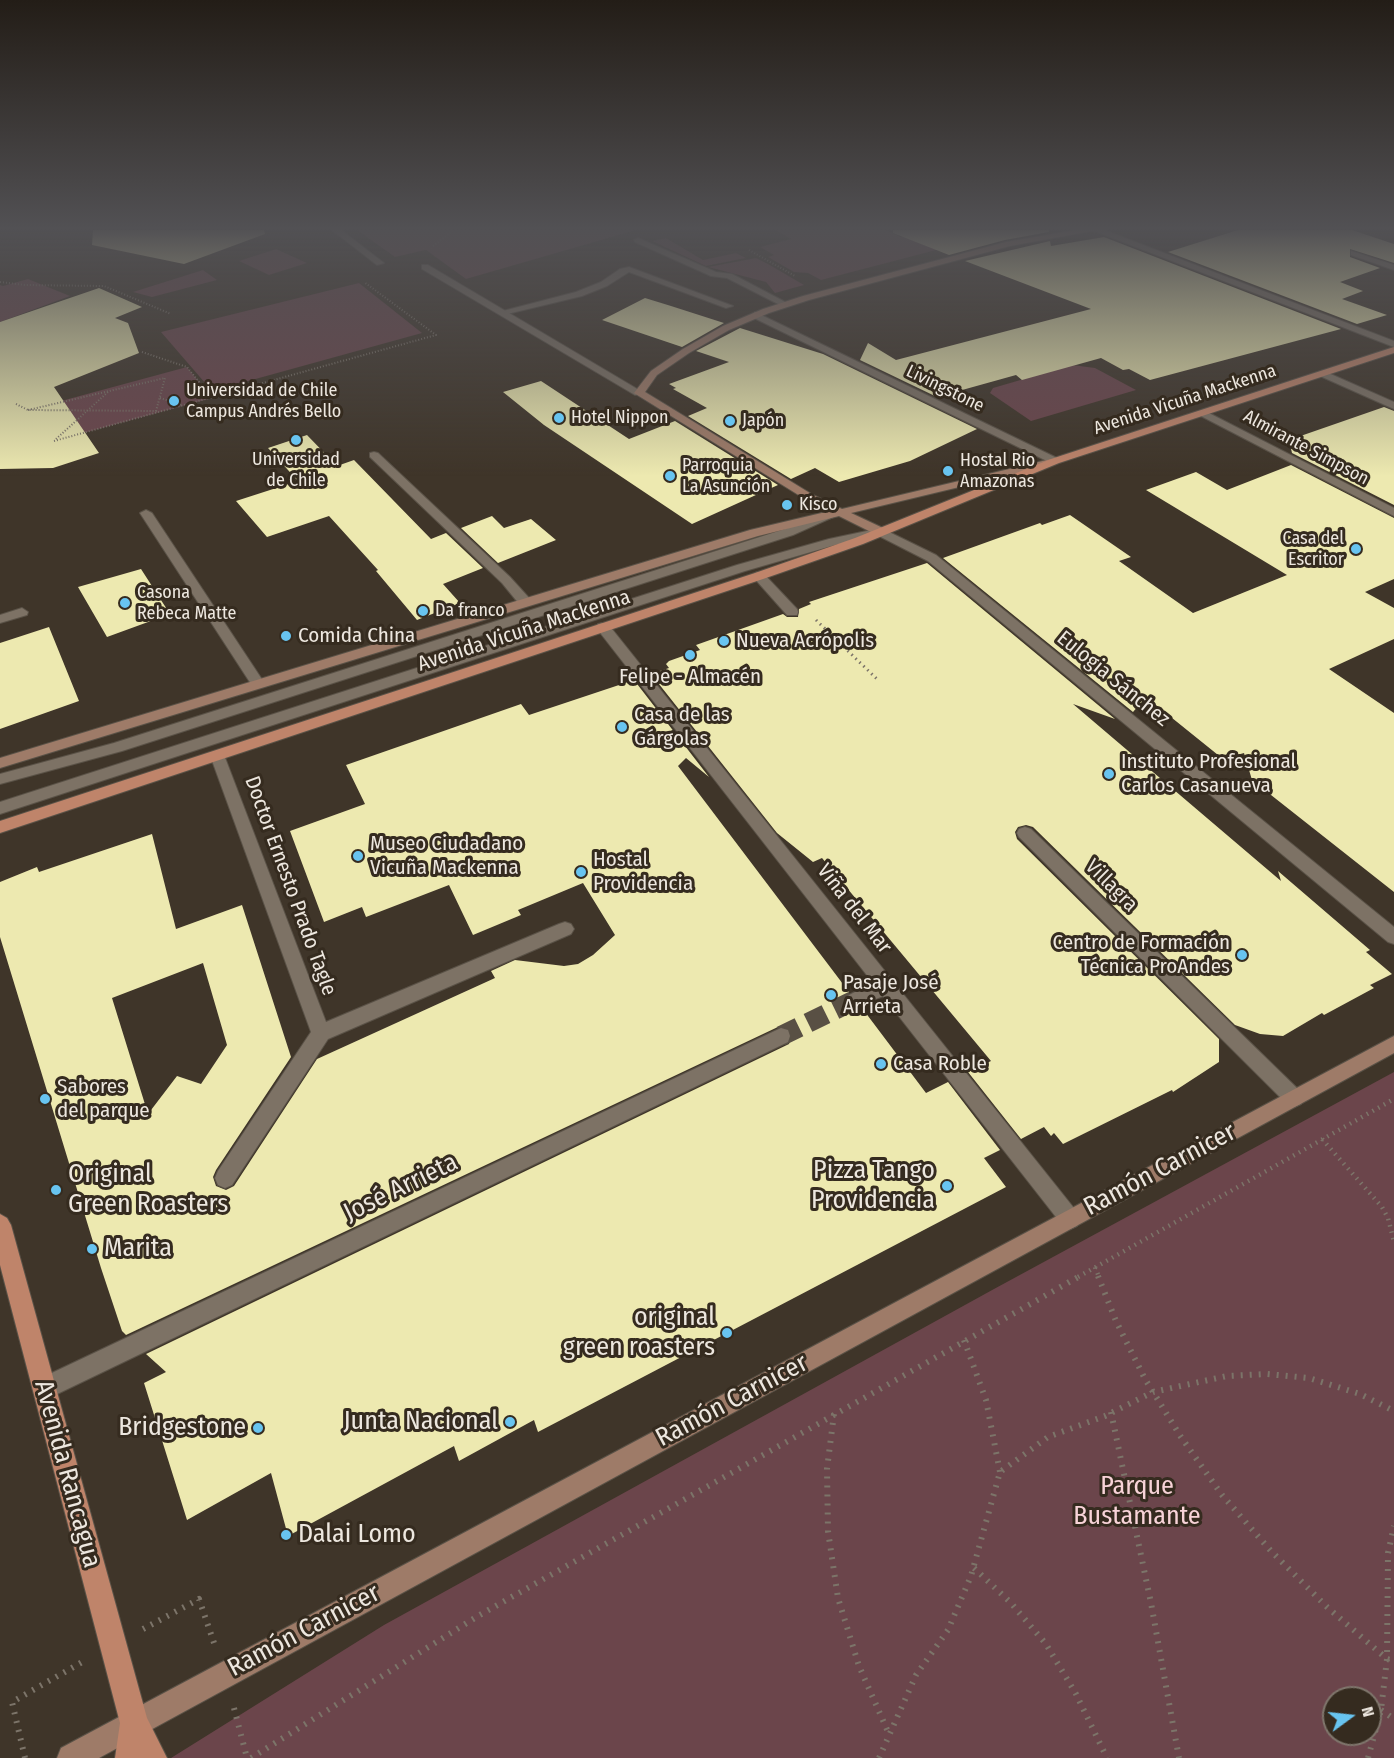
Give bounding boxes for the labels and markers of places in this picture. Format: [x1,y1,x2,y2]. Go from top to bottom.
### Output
place label: Universidad de Chile Campus Andrés Bello [186,380,341,422]
marker: Universidad de Chile Campus Andrés Bello [167,394,181,408]
place label: Hotel Nippon [571,407,668,429]
place label: Japón [742,410,784,432]
marker: Hotel Nippon [552,411,566,425]
marker: Japón [723,414,737,428]
marker: Universidad de Chile [289,433,303,447]
place label: Universidad de Chile [252,449,340,492]
place label: Hostal Rio Amazonas [960,450,1035,492]
place label: Parroquia La Asunción [682,455,770,498]
marker: Hostal Rio Amazonas [941,464,955,478]
marker: Parroquia La Asunción [663,469,677,483]
place label: Kisco [799,494,838,516]
marker: Kisco [780,498,794,512]
place label: Casa del Escritor [1282,528,1344,570]
marker: Casa del Escritor [1349,542,1363,556]
place label: Casona Rebeca Matte [137,582,236,624]
marker: Casona Rebeca Matte [118,596,132,610]
place label: Da franco [435,600,505,622]
marker: Da franco [416,604,430,618]
place label: Comida China [298,623,415,649]
place label: Nueva Acrópolis [736,628,874,654]
marker: Comida China [279,629,293,643]
marker: Nueva Acrópolis [717,634,731,648]
marker: Felipe - Almacén [683,648,697,662]
place label: Felipe - Almacén [619,664,761,690]
place label: Casa de las Gárgolas [634,702,730,752]
marker: Casa de las Gárgolas [615,720,629,734]
place label: Instituto Profesional Carlos Casanueva [1121,749,1296,799]
marker: Instituto Profesional Carlos Casanueva [1102,767,1116,781]
place label: Museo Ciudadano Vicuña Mackenna [370,831,523,881]
place label: Hostal Providencia [593,847,693,897]
marker: Museo Ciudadano Vicuña Mackenna [351,849,365,863]
marker: Hostal Providencia [574,865,588,879]
place label: Centro de Formación Técnica ProAndes [1052,930,1230,980]
marker: Centro de Formación Técnica ProAndes [1235,948,1249,962]
place label: Pasaje José Arrieta [843,970,939,1020]
marker: Pasaje José Arrieta [824,988,838,1002]
place label: Casa Roble [893,1051,987,1077]
marker: Casa Roble [874,1057,888,1071]
place label: Sabores del parque [57,1074,150,1124]
marker: Sabores del parque [38,1092,52,1106]
place label: Pizza Tango Providencia [811,1155,935,1216]
place label: Original Green Roasters [68,1159,228,1220]
marker: Pizza Tango Providencia [940,1179,954,1193]
marker: Original Green Roasters [49,1183,63,1197]
place label: Marita [104,1233,172,1265]
marker: Marita [85,1242,99,1256]
place label: original green roasters [563,1302,715,1364]
marker: original green roasters [720,1326,734,1340]
place label: Junta Nacional [344,1406,498,1438]
place label: Bridgestone [118,1412,246,1444]
marker: Junta Nacional [503,1415,517,1429]
marker: Bridgestone [251,1421,265,1435]
place label: Dalai Lomo [298,1519,416,1551]
marker: Dalai Lomo [279,1528,293,1542]

